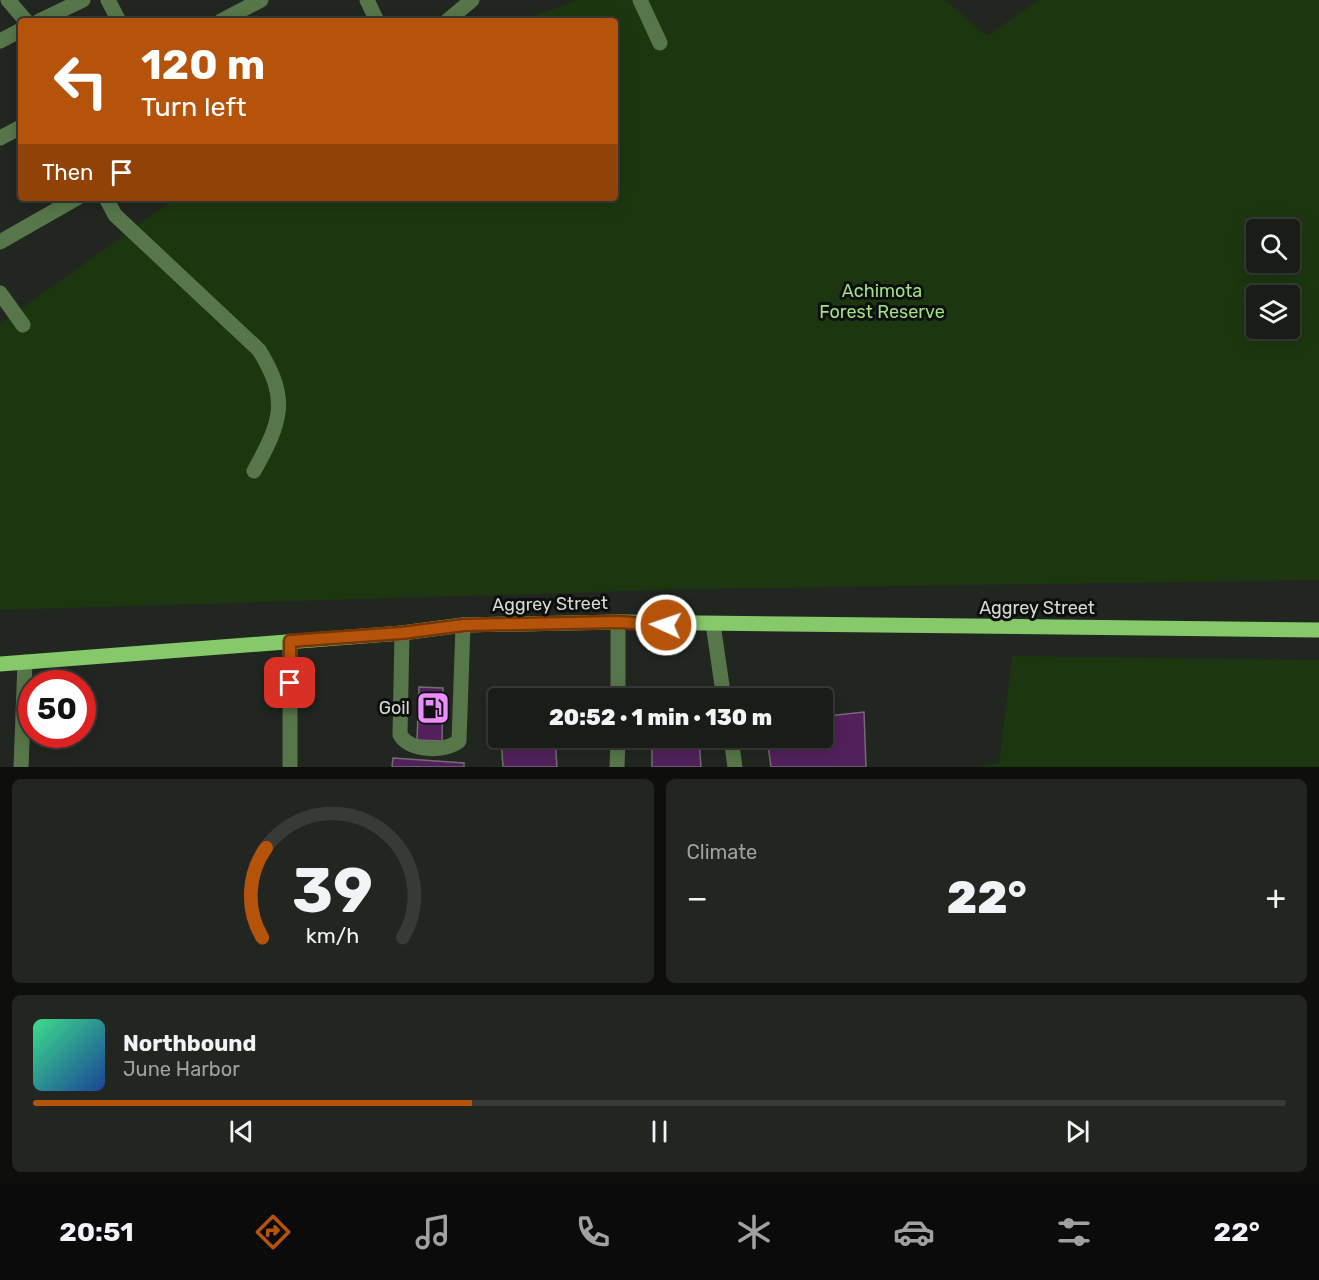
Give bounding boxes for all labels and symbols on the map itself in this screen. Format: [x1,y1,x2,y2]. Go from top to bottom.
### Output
park label: Achimota Forest Reserve [819,280,945,323]
street label: Aggrey Street [492,592,608,616]
position arrow [634,593,698,657]
street label: Aggrey Street [979,597,1095,619]
pin [264,657,315,708]
speed limit sign: 50 [18,670,96,748]
fuel station icon: Goil [415,690,451,726]
place label: Goil [379,697,410,719]

